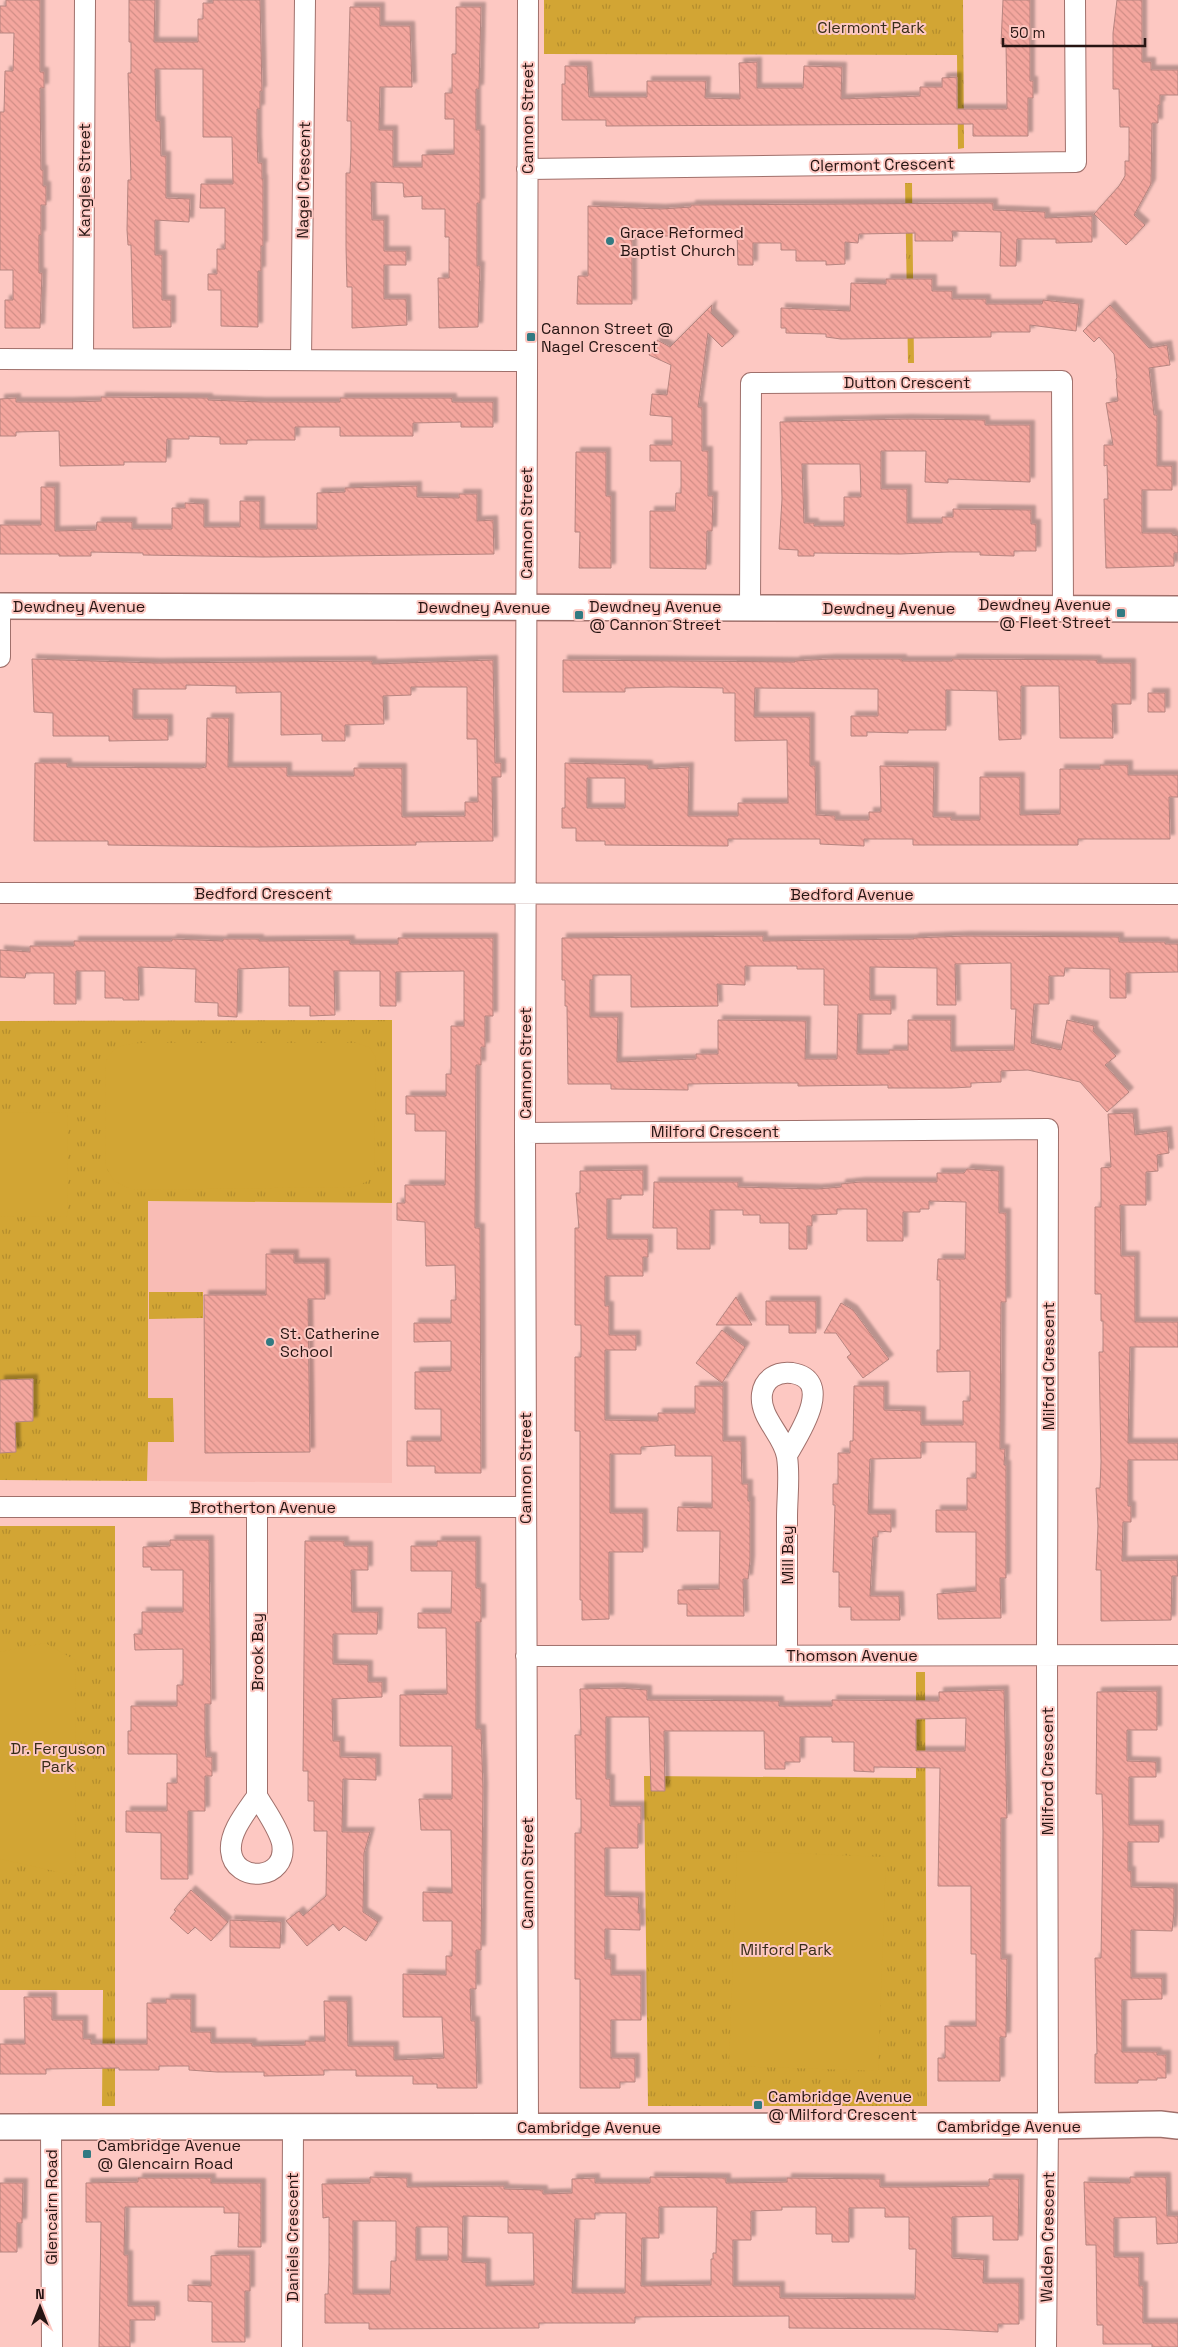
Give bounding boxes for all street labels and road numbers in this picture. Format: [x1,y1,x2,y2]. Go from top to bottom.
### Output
street label: Cannon Street [517,62,538,174]
street label: Nagel Crescent [292,121,315,239]
street label: Kangles Street [74,123,95,237]
street label: Clermont Crescent [810,153,954,176]
street label: Dutton Crescent [844,372,970,393]
street label: Cannon Street [516,467,537,579]
street label: Dewdney Avenue [13,596,145,617]
street label: Dewdney Avenue [418,597,550,618]
street label: Dewdney Avenue [823,598,955,619]
street label: Bedford Crescent [195,883,332,904]
street label: Bedford Avenue [790,884,914,905]
street label: Cannon Street [515,1007,536,1119]
street label: Milford Crescent [651,1121,779,1142]
street label: Milford Crescent [1038,1302,1059,1430]
street label: Cannon Street [515,1412,536,1524]
street label: Brotherton Avenue [190,1497,336,1518]
street label: Mill Bay [777,1525,798,1585]
street label: Brook Bay [247,1613,268,1691]
street label: Thomson Avenue [786,1645,918,1666]
street label: Milford Crescent [1037,1707,1058,1835]
street label: Cannon Street [517,1817,538,1929]
street label: Cambridge Avenue [937,2116,1081,2137]
street label: Cambridge Avenue [517,2117,661,2138]
street label: Glencairn Road [41,2149,62,2265]
street label: Daniels Crescent [282,2172,303,2302]
street label: Walden Crescent [1036,2172,1059,2302]

